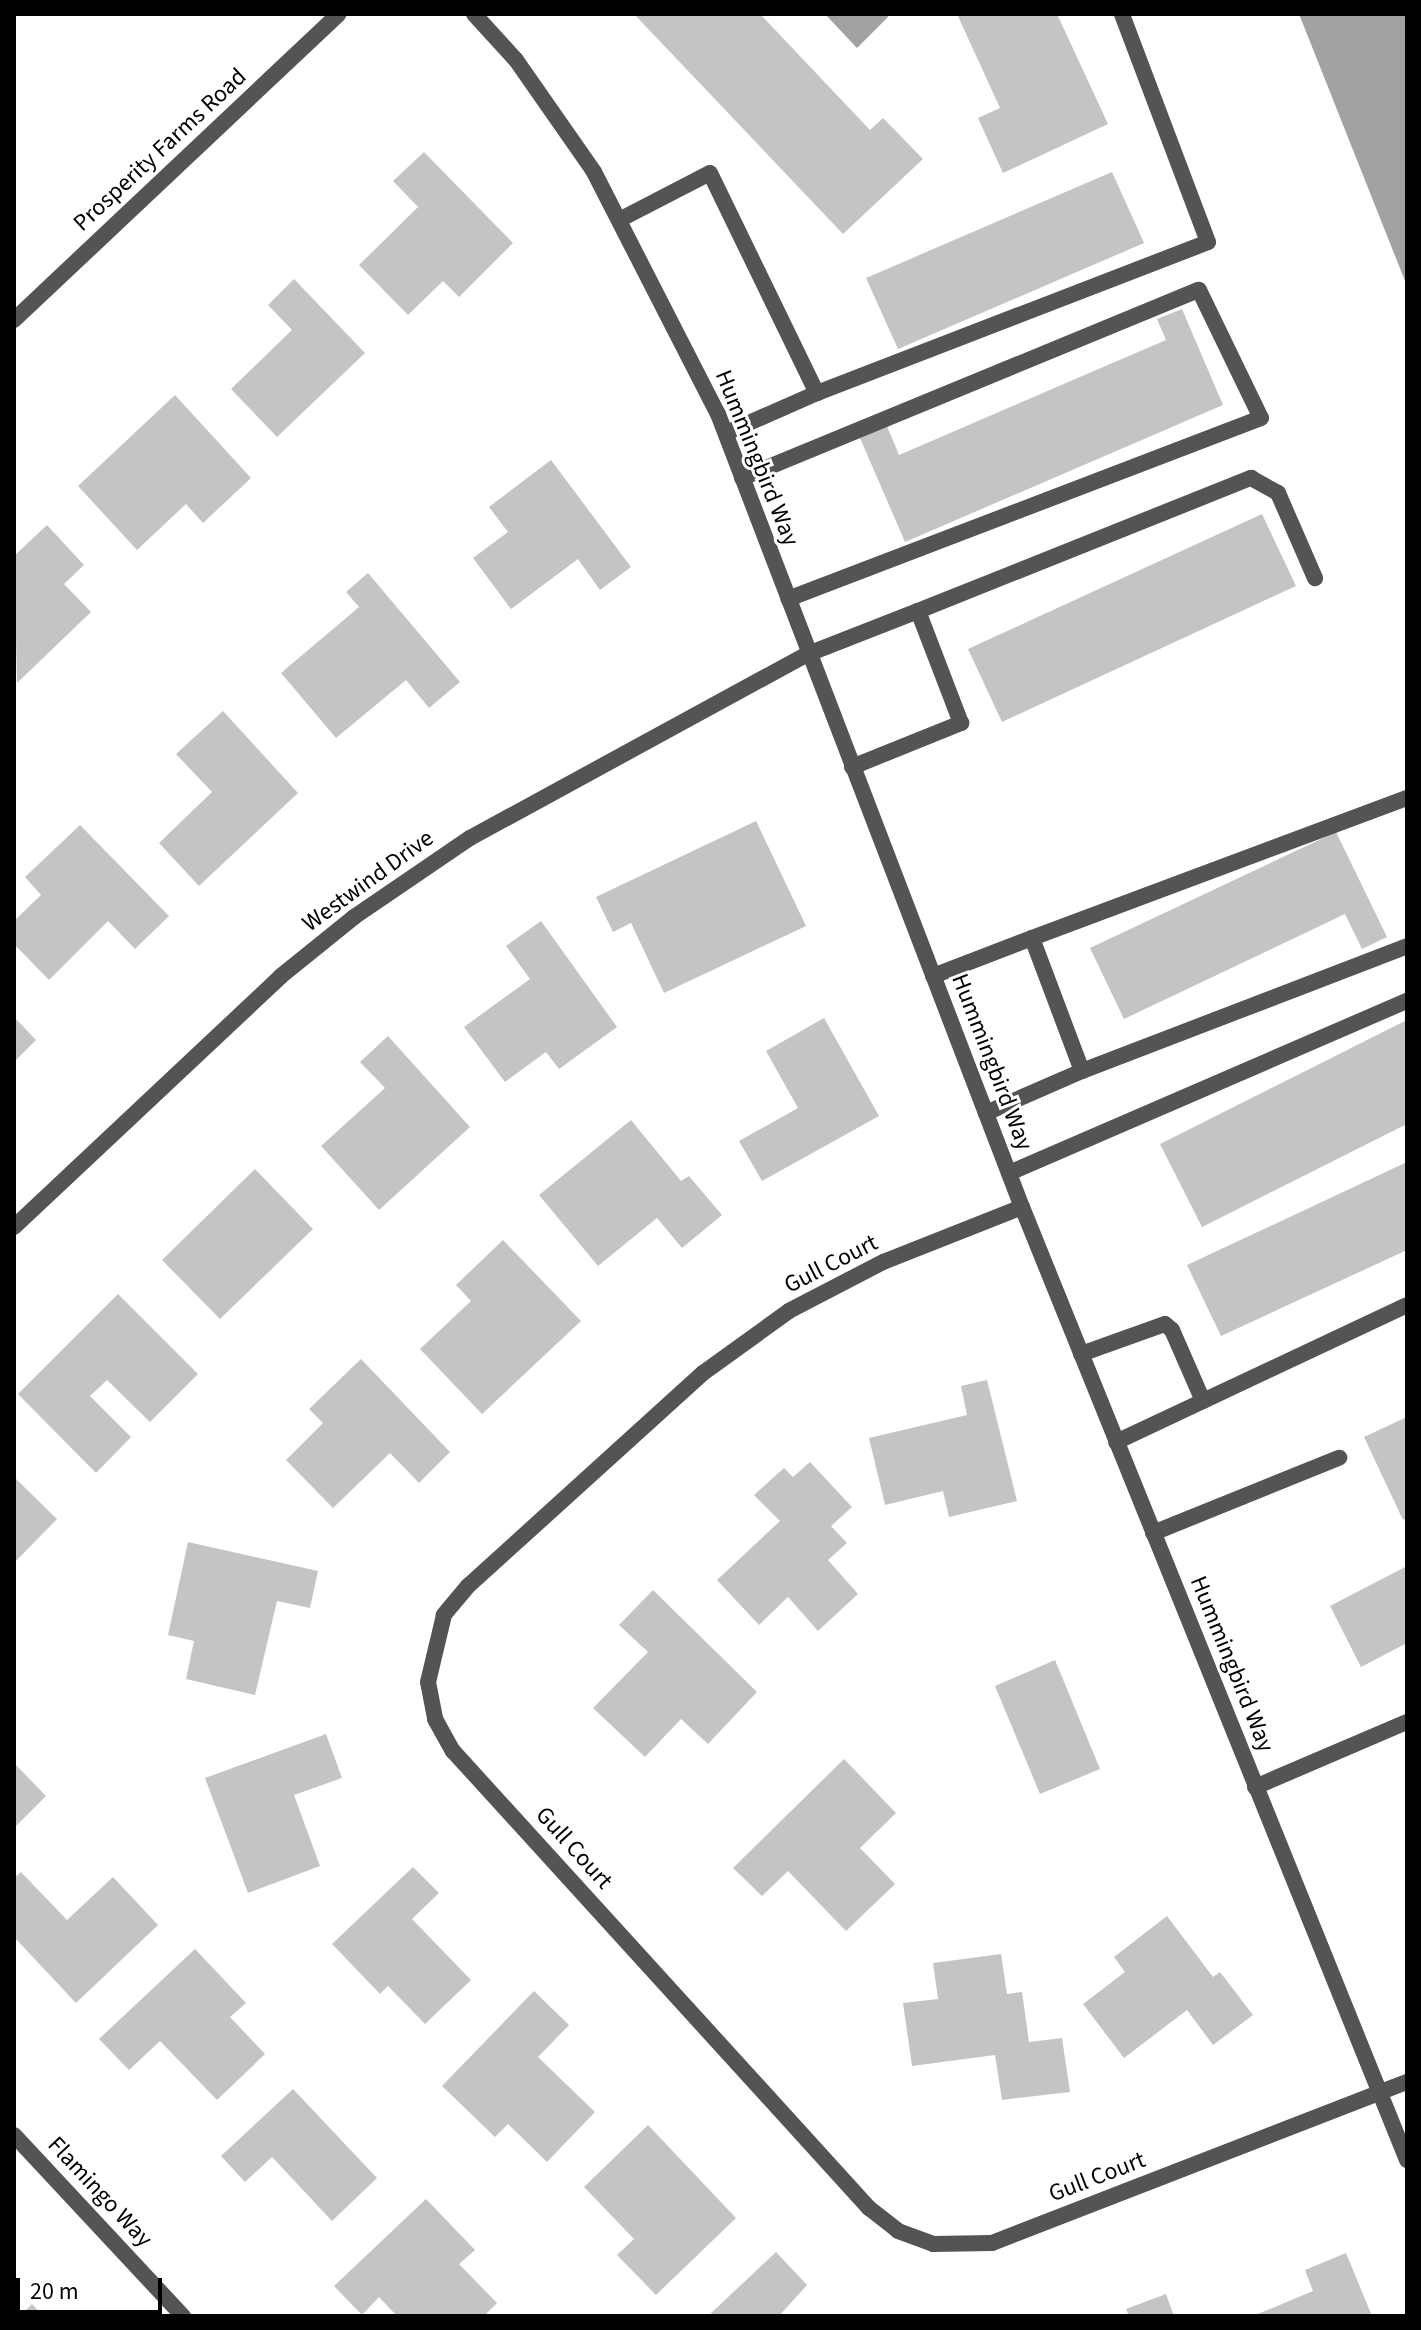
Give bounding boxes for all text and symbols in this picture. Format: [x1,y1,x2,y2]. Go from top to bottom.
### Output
street label: Prosperity Farms Road [68,62,252,238]
street label: Hummingbird Way [709,366,805,550]
street label: Westwind Drive [297,824,439,938]
street label: Hummingbird Way [945,970,1039,1154]
street label: Gull Court [779,1228,883,1300]
street label: Hummingbird Way [1184,1572,1280,1756]
street label: Gull Court [529,1801,619,1895]
street label: Flamingo Way [42,2131,158,2253]
street label: Gull Court [1045,2145,1149,2209]
scale bar [20,2262,166,2312]
text: 20 m [30,2274,79,2309]

